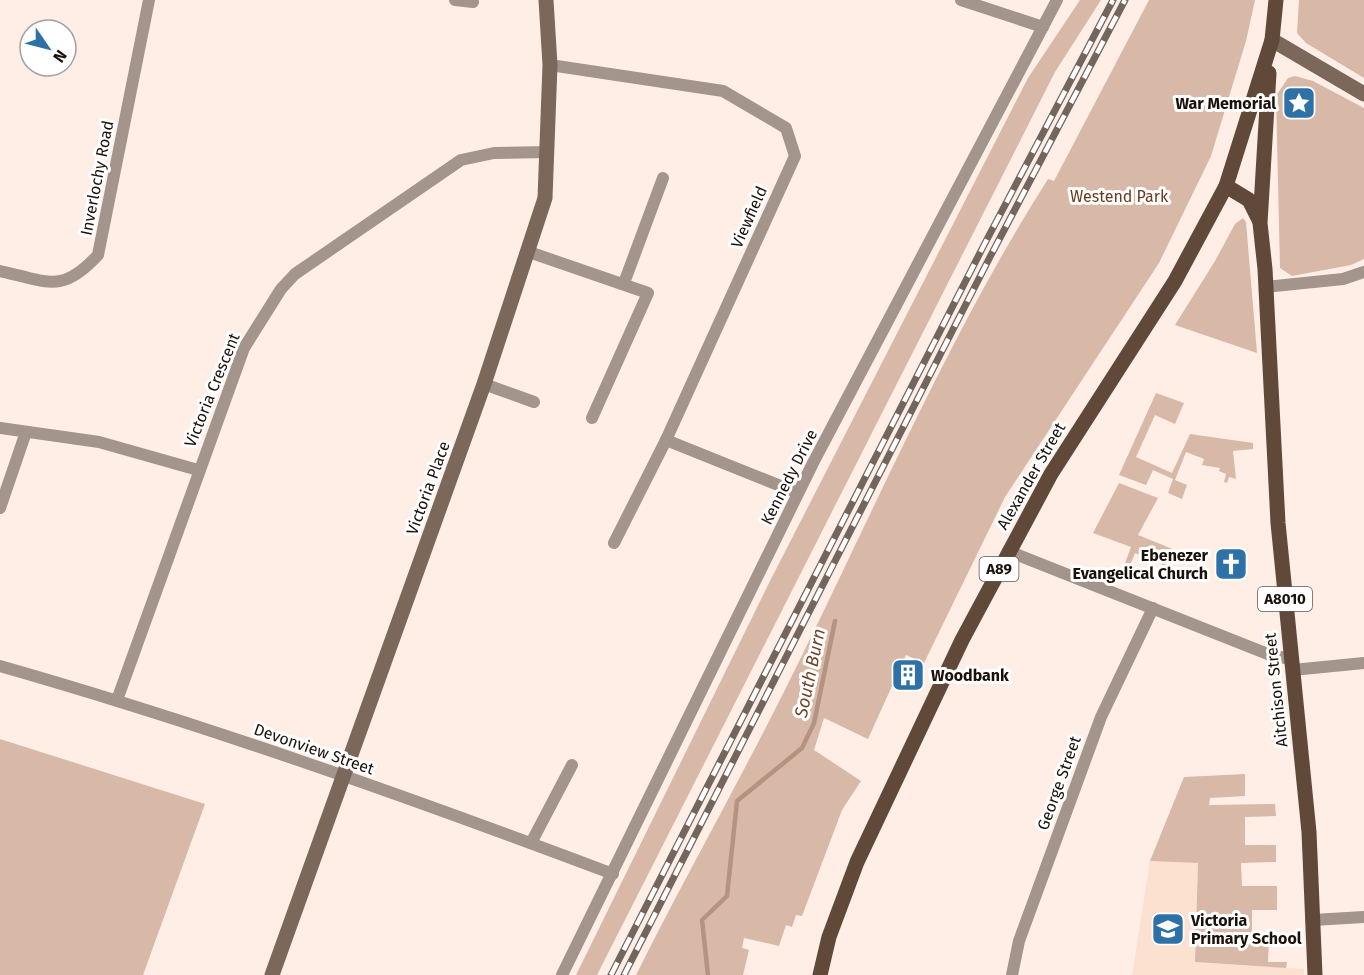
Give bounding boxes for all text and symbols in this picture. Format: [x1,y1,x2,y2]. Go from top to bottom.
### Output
north arrow [18,18,78,78]
text: N [49,47,71,66]
place icon: War Memorial [1281,85,1317,121]
place label: War Memorial [1175,94,1276,113]
street label: Inverlochy Road [77,119,117,237]
street label: Viewfield [727,183,771,251]
park label: Westend Park [1070,187,1169,206]
street label: Victoria Crescent [180,330,244,450]
street label: Alexander Street [993,419,1069,533]
street label: Kennedy Drive [757,426,821,528]
street label: Victoria Place [402,439,454,537]
place label: Ebenezer Evangelical Church [1073,546,1209,583]
church icon: Ebenezer Evangelical Church [1213,546,1249,582]
road number: A89 [980,557,1018,581]
road number: A8010 [1258,587,1312,611]
water label: South Burn [790,626,830,721]
street label: Aitchison Street [1261,632,1291,748]
building icon: Woodbank [890,657,926,693]
place label: Woodbank [931,666,1009,685]
street label: Devonview Street [252,720,377,778]
street label: George Street [1033,733,1085,833]
school or university icon: Victoria Primary School [1150,911,1186,947]
place label: Victoria Primary School [1190,911,1302,948]

